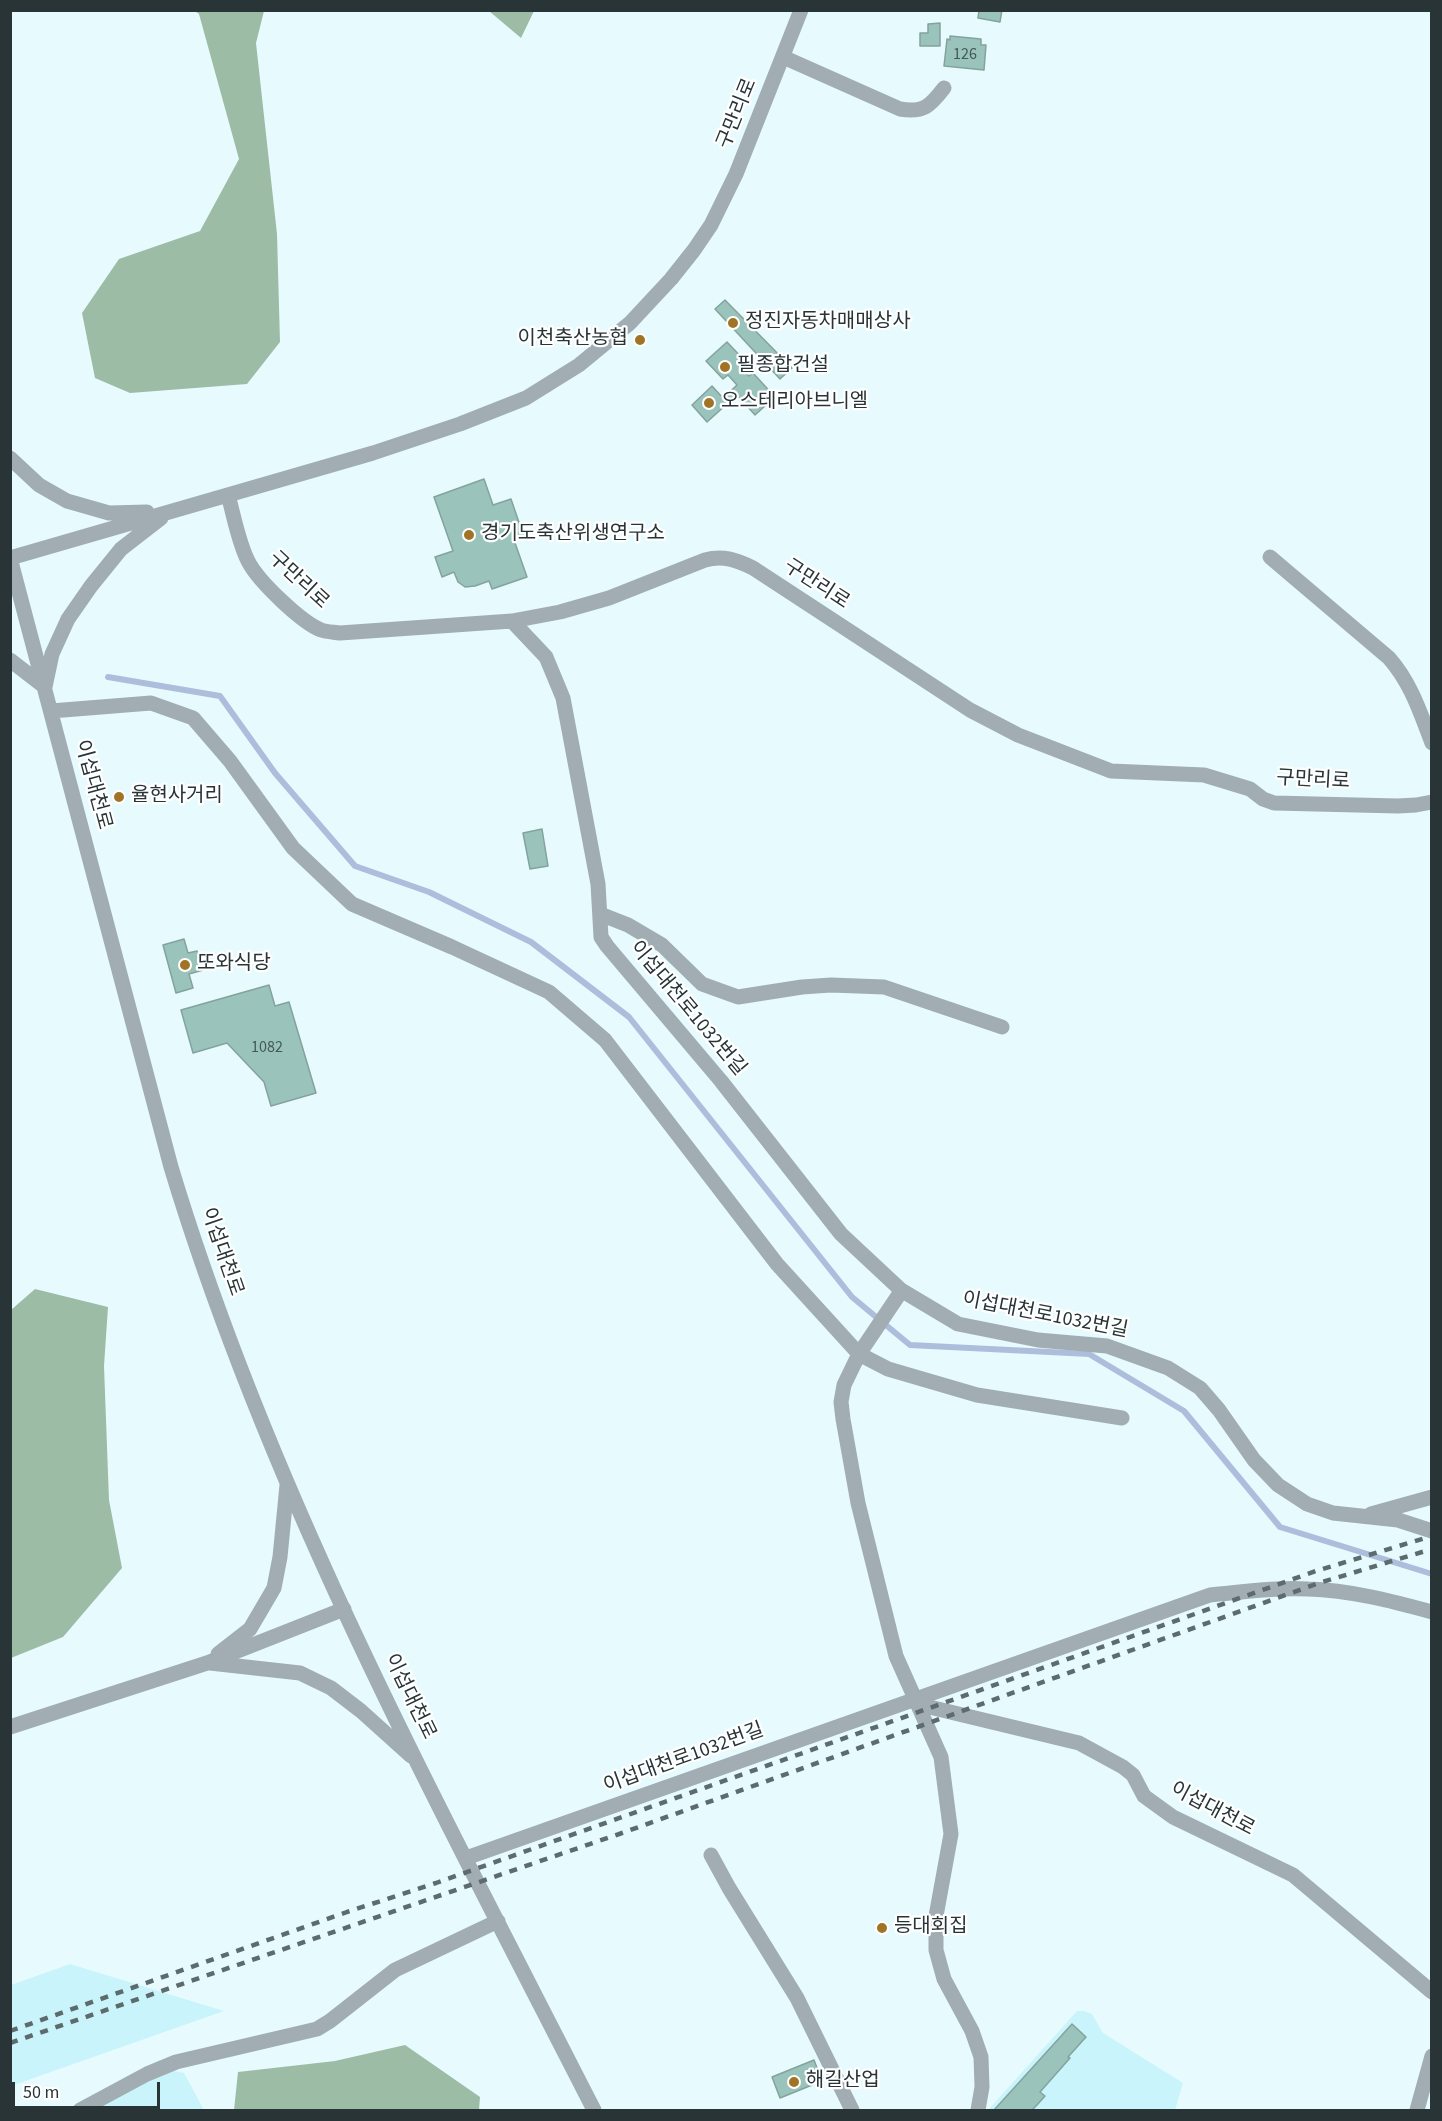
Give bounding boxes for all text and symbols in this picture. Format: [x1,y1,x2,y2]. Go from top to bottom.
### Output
house number: 126 [953,45,977,65]
street label: 구만리로 [713,75,763,153]
place label: 정진자동차매매상사 [745,311,911,335]
marker: 정진자동차매매상사 [726,316,740,330]
place label: 이천축산농협 [518,328,628,352]
marker: 이천축산농협 [633,333,647,347]
place label: 필종합건설 [737,355,829,379]
marker: 필종합건설 [718,360,732,374]
place label: 오스테리아브니엘 [721,391,868,415]
marker: 오스테리아브니엘 [702,396,716,410]
place label: 경기도축산위생연구소 [481,523,665,547]
marker: 경기도축산위생연구소 [462,528,476,542]
street label: 구만리로 [263,547,333,615]
street label: 구만리로 [779,555,853,615]
street label: 이섭대천로 [69,737,115,833]
street label: 구만리로 [1276,767,1350,795]
place label: 율현사거리 [131,785,223,809]
marker: 율현사거리 [112,790,126,804]
street label: 이섭대천로1032번길 [624,937,750,1081]
place label: 또와식당 [197,953,271,977]
marker: 또와식당 [178,958,192,972]
house number: 1082 [251,1038,283,1058]
street label: 이섭대천로 [195,1205,247,1299]
street label: 이섭대천로1032번길 [960,1288,1130,1344]
street label: 이섭대천로 [378,1650,440,1744]
street label: 이섭대천로1032번길 [601,1719,767,1799]
street label: 이섭대천로 [1166,1778,1258,1842]
place label: 등대회집 [894,1916,968,1940]
marker: 등대회집 [875,1921,889,1935]
scale bar [15,2070,164,2108]
place label: 해길산업 [806,2070,880,2094]
marker: 해길산업 [787,2075,801,2089]
text: 50 m [23,2080,59,2105]

